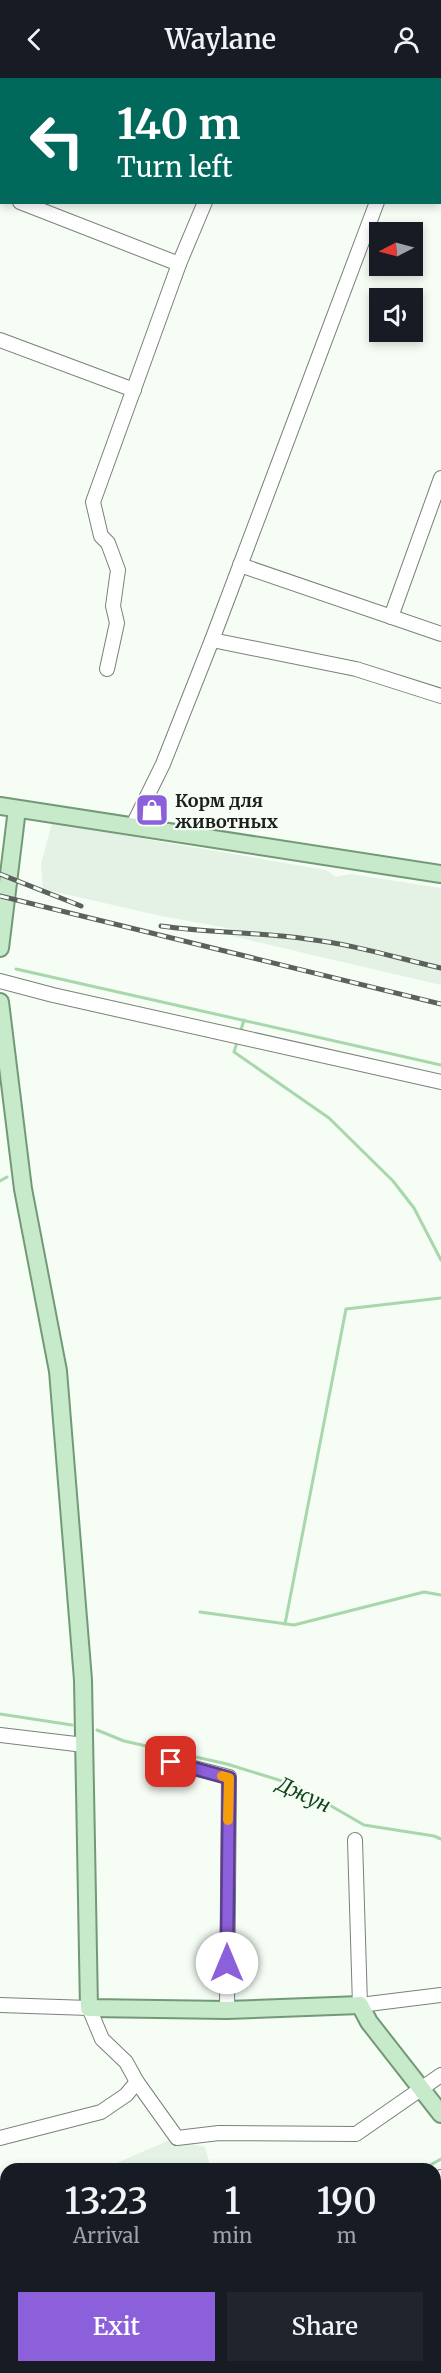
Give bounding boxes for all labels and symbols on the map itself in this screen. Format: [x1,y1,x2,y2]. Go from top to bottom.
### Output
north arrow [369,222,423,276]
place label: Корм для животных [175,789,278,833]
shop icon: Корм для животных [134,792,170,828]
pin [145,1736,196,1787]
water label: Джун [271,1770,335,1817]
position arrow [195,1931,259,1995]

